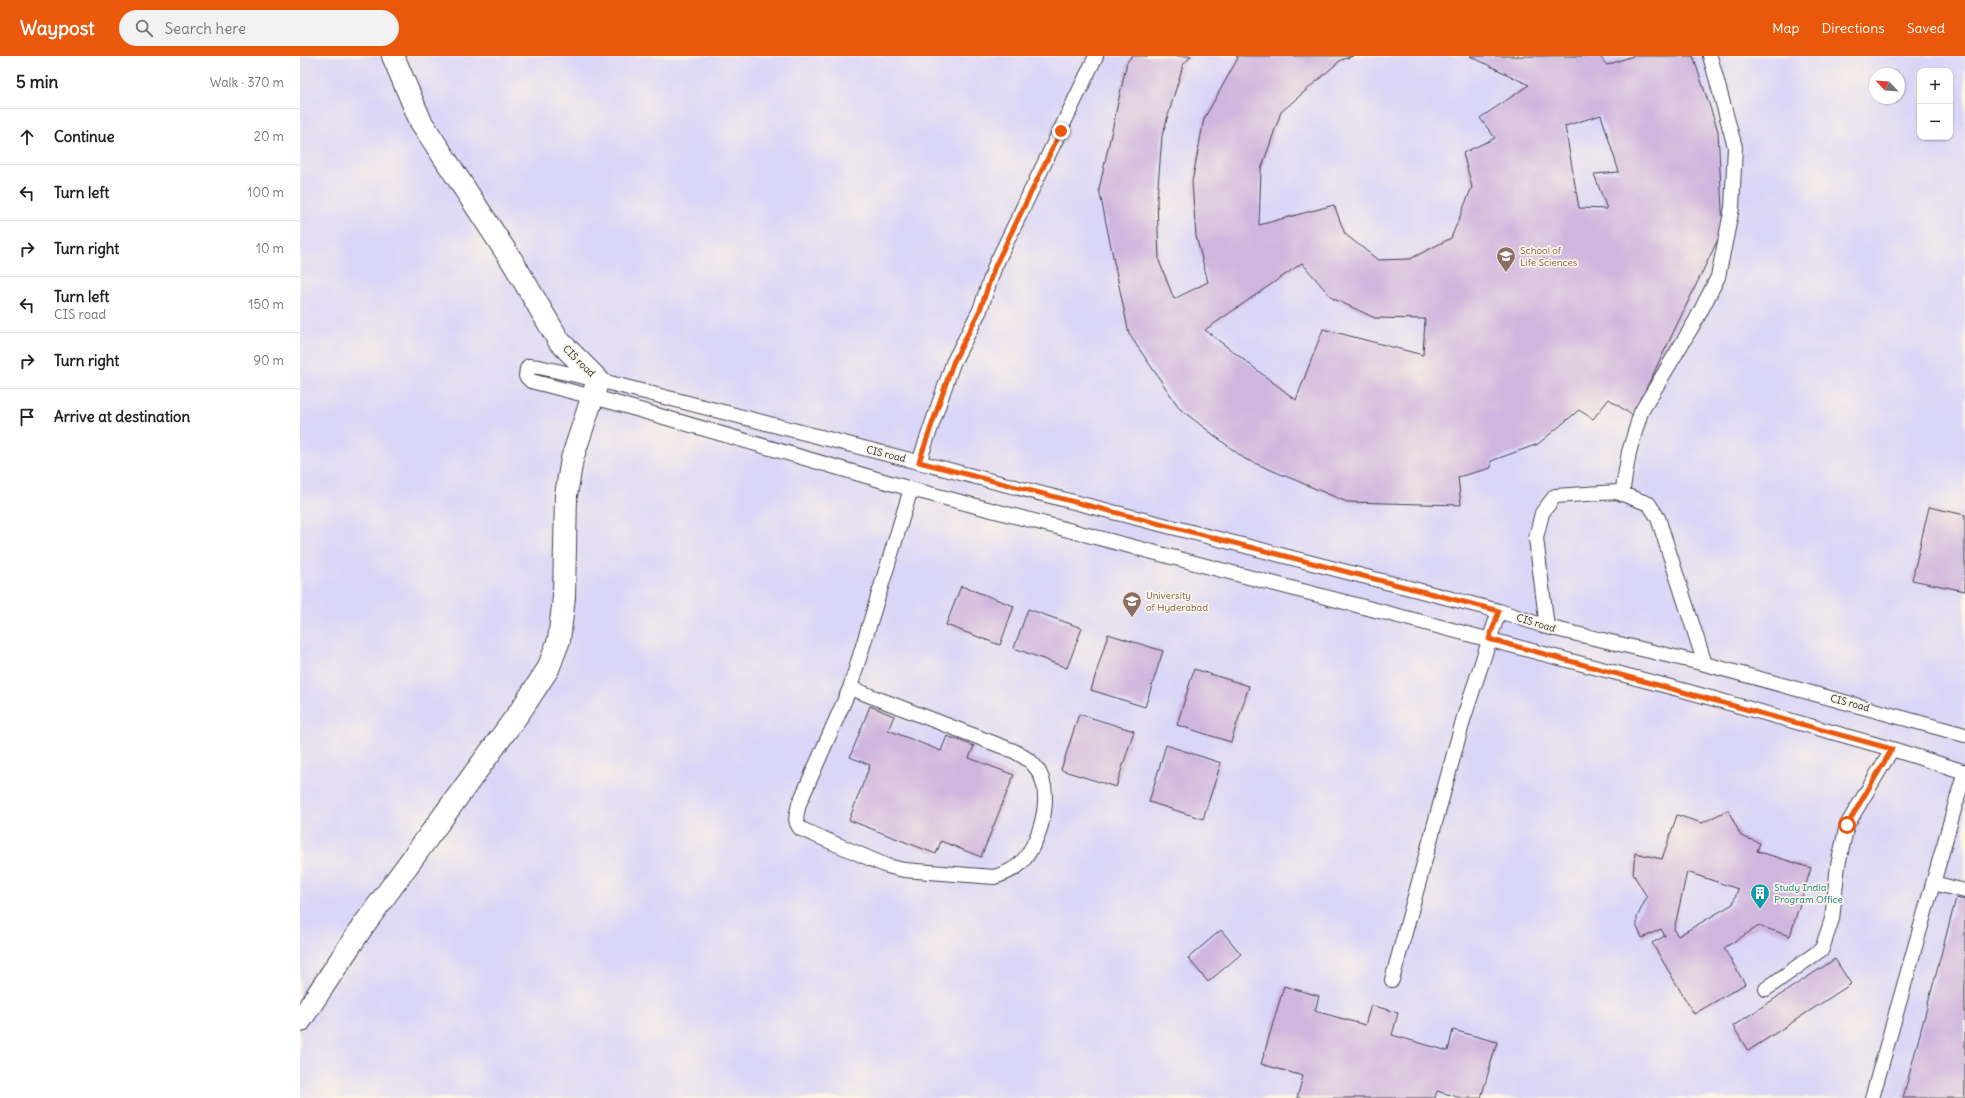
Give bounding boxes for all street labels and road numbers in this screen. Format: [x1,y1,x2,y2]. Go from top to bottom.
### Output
street label: CIS road [560,342,598,380]
street label: CIS road [865,443,907,465]
street label: CIS road [1515,611,1557,635]
street label: CIS road [1829,692,1871,714]

